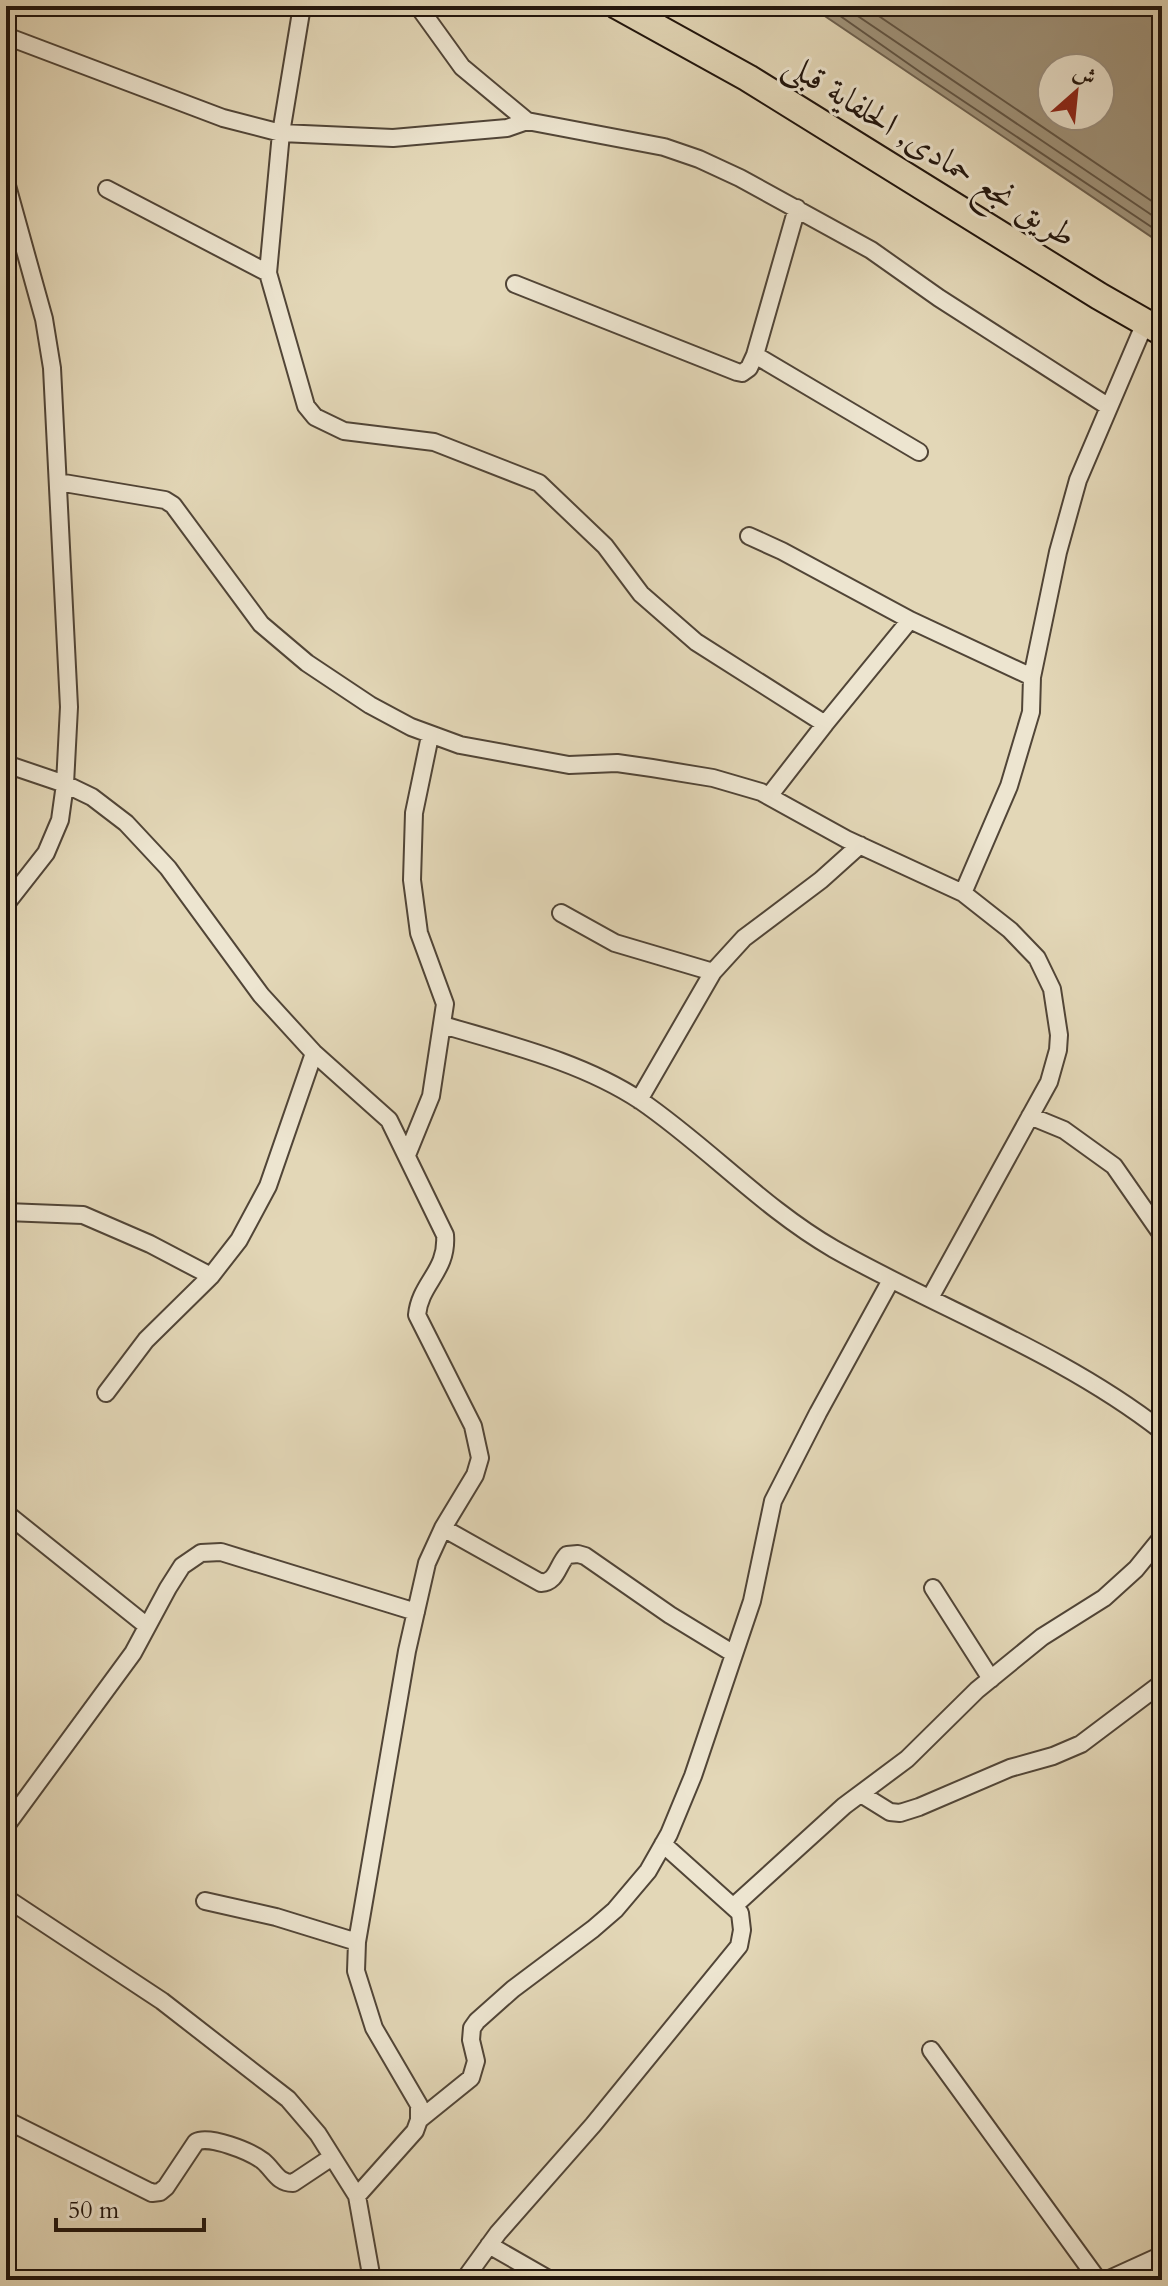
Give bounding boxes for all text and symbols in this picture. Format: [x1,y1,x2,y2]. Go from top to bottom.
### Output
street label: طريق نجع حمادى, الحلفاية قبلى [772,41,1085,264]
north arrow [1036,52,1116,132]
text: ش [1068,57,1101,93]
scale bar [56,2182,204,2232]
text: 50 m [68,2194,120,2227]

